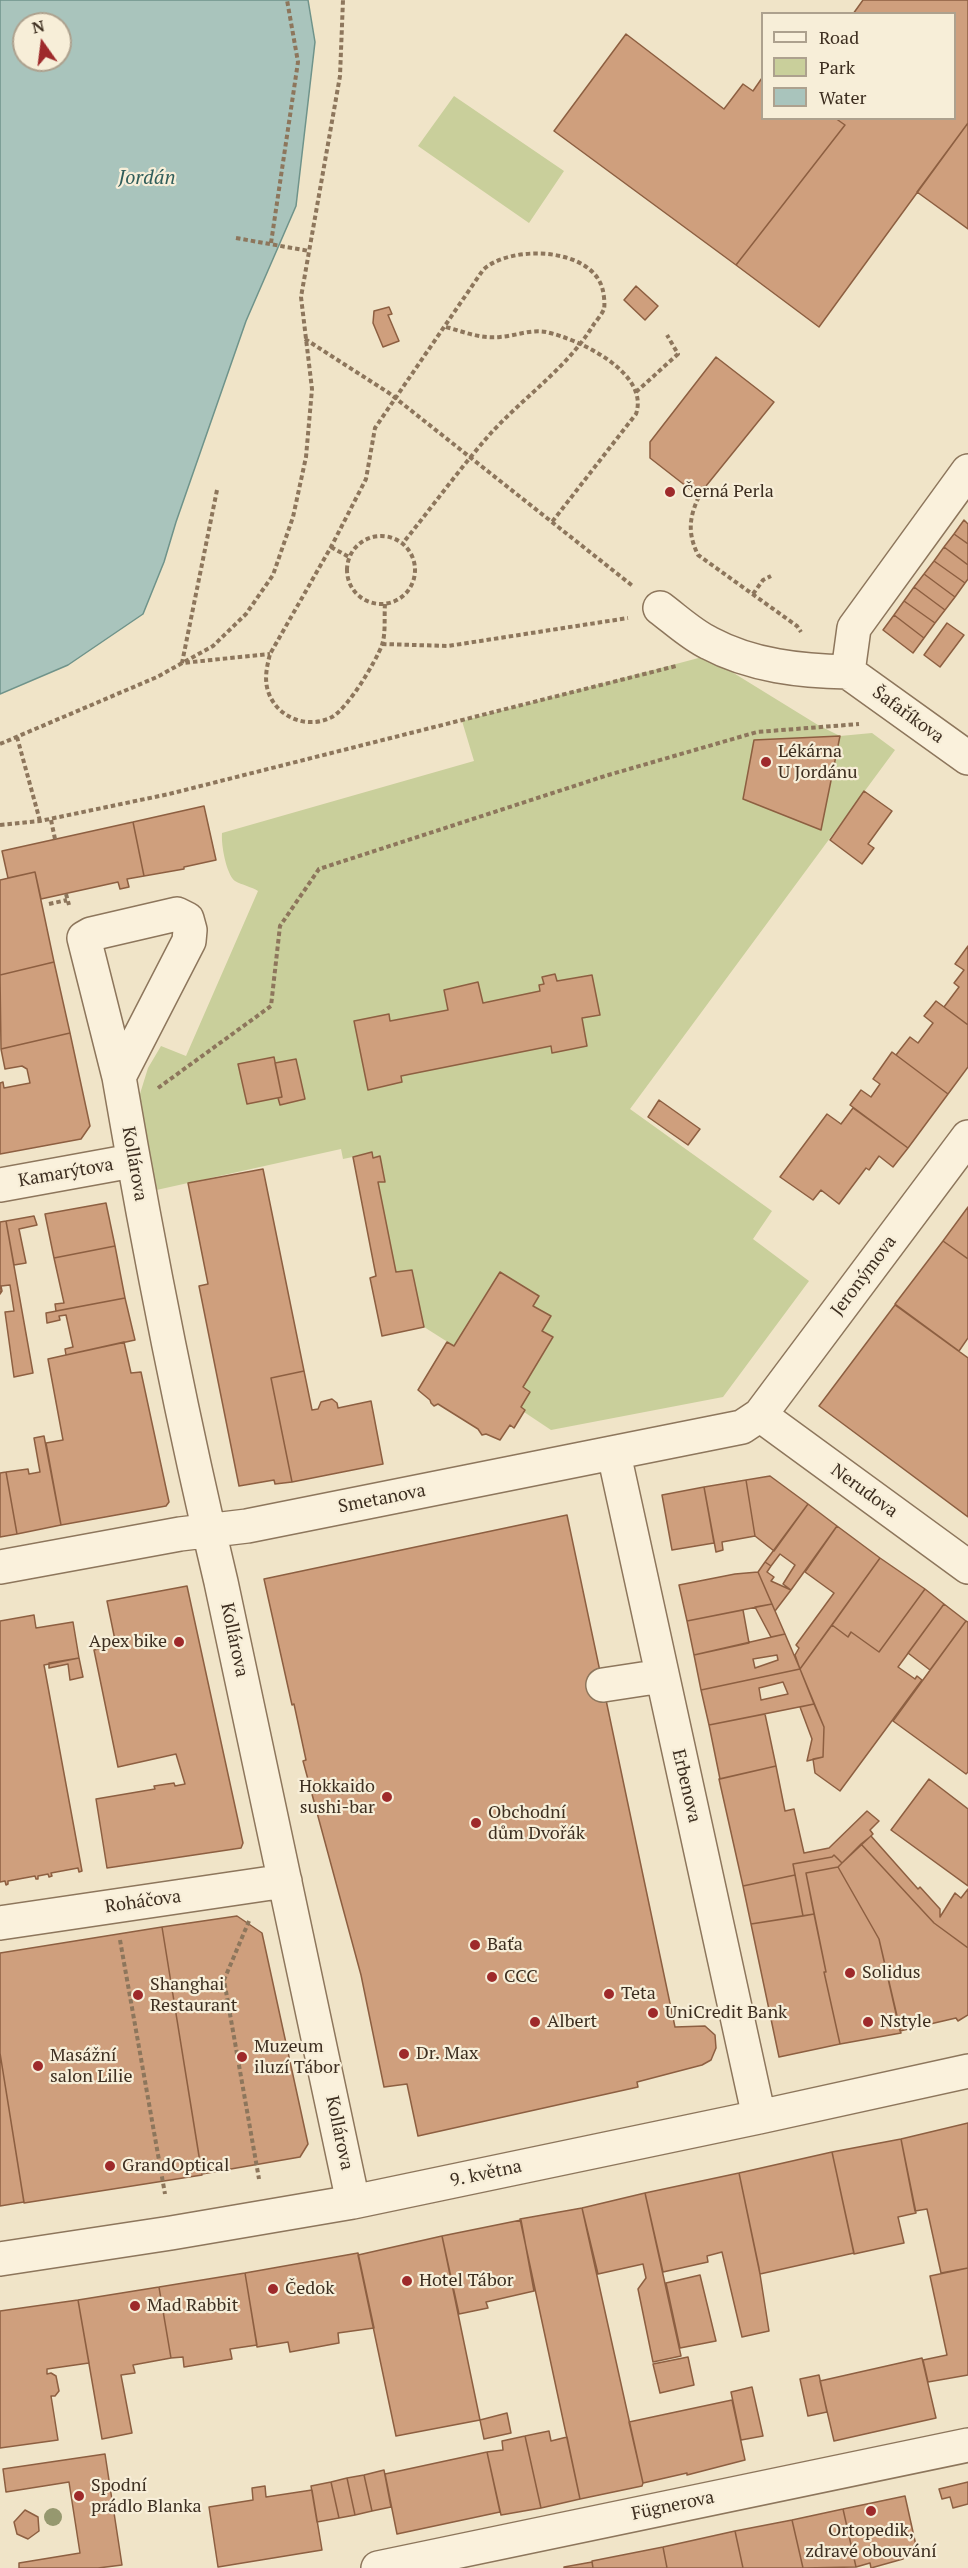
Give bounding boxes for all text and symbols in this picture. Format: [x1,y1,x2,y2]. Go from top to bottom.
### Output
north arrow [12,12,72,72]
legend [761,12,956,120]
text: N [30,14,47,39]
text: Road [819,25,859,49]
text: Park [819,55,855,79]
text: Water [819,85,866,109]
water label: Jordán [119,166,175,190]
place label: Černá Perla [682,481,774,503]
marker: Černá Perla [663,485,677,499]
street label: Šafaříkova [868,682,948,748]
place label: Lékárna U Jordánu [778,741,858,783]
marker: Lékárna U Jordánu [759,755,773,769]
street label: Kollárova [117,1125,151,1203]
street label: Kamarýtova [17,1154,115,1192]
street label: Jeronýmova [827,1231,901,1321]
street label: Nerudova [826,1460,902,1522]
street label: Smetanova [336,1480,428,1518]
street label: Kollárova [216,1601,252,1679]
place label: Apex bike [89,1631,167,1653]
marker: Apex bike [172,1635,186,1649]
street label: Erbenova [667,1747,705,1825]
place label: Hokkaido sushi-bar [299,1776,375,1818]
marker: Hokkaido sushi-bar [380,1790,394,1804]
place label: Obchodní dům Dvořák [488,1802,585,1844]
marker: Obchodní dům Dvořák [469,1816,483,1830]
street label: Roháčova [104,1886,182,1918]
place label: Baťa [487,1934,523,1956]
marker: Baťa [468,1938,482,1952]
place label: Solidus [862,1962,921,1984]
place label: CCC [504,1966,538,1988]
marker: Solidus [843,1966,857,1980]
marker: CCC [485,1970,499,1984]
place label: Shanghai Restaurant [150,1974,237,2016]
place label: Teta [621,1983,656,2005]
marker: Teta [602,1987,616,2001]
marker: Shanghai Restaurant [131,1988,145,2002]
place label: UniCredit Bank [665,2002,787,2024]
marker: UniCredit Bank [646,2006,660,2020]
place label: Albert [547,2011,597,2033]
place label: Nstyle [880,2011,931,2033]
marker: Albert [528,2015,542,2029]
marker: Nstyle [861,2015,875,2029]
place label: Muzeum iluzí Tábor [254,2036,340,2078]
place label: Dr. Max [416,2043,478,2065]
place label: Masážní salon Lilie [50,2045,133,2088]
marker: Dr. Max [397,2047,411,2061]
marker: Muzeum iluzí Tábor [235,2050,249,2064]
marker: Masážní salon Lilie [31,2059,45,2073]
street label: Kollárova [321,2094,357,2172]
place label: GrandOptical [122,2155,229,2177]
street label: 9. května [448,2156,524,2192]
marker: GrandOptical [103,2159,117,2173]
place label: Hotel Tábor [419,2270,514,2292]
marker: Hotel Tábor [400,2274,414,2288]
place label: Čedok [285,2278,334,2300]
marker: Čedok [266,2282,280,2296]
place label: Mad Rabbit [147,2295,238,2317]
marker: Mad Rabbit [128,2299,142,2313]
place label: Spodní prádlo Blanka [91,2475,202,2518]
street label: Fügnerova [630,2487,716,2525]
marker: Spodní prádlo Blanka [72,2489,86,2503]
marker: Ortopedik, zdravé obouvání [864,2504,878,2518]
place label: Ortopedik, zdravé obouvání [805,2520,937,2562]

